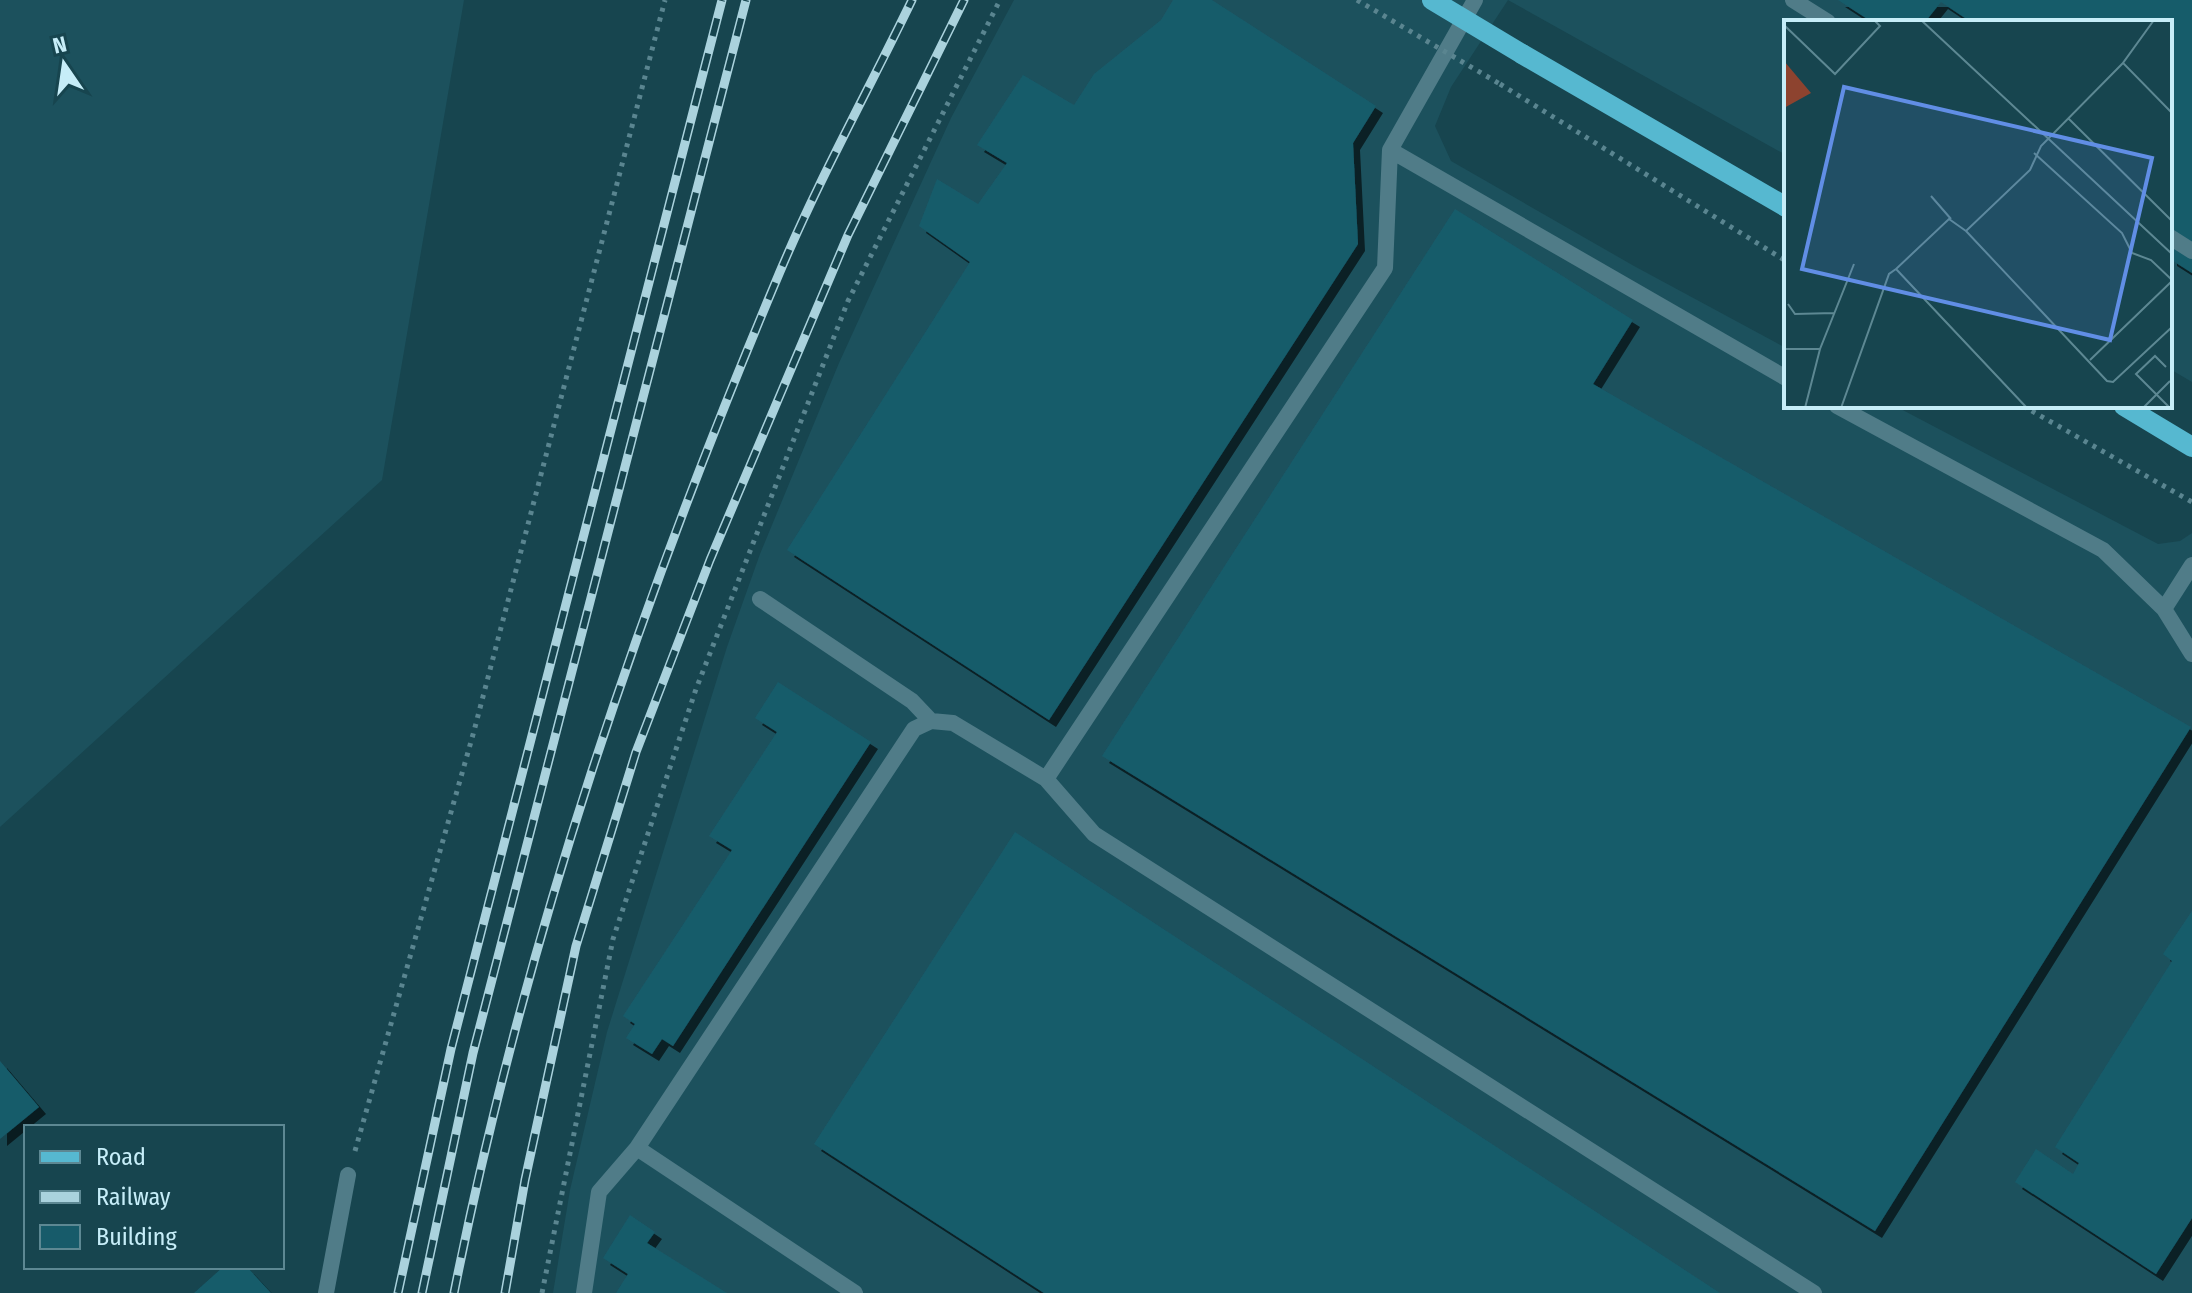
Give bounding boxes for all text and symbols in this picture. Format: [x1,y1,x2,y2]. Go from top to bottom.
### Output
inset map [1784,20,2172,408]
north arrow [24,24,104,104]
text: N [50,30,69,60]
legend [24,1125,284,1269]
text: Road [96,1143,146,1171]
text: Railway [96,1183,171,1211]
text: Building [96,1223,178,1251]

